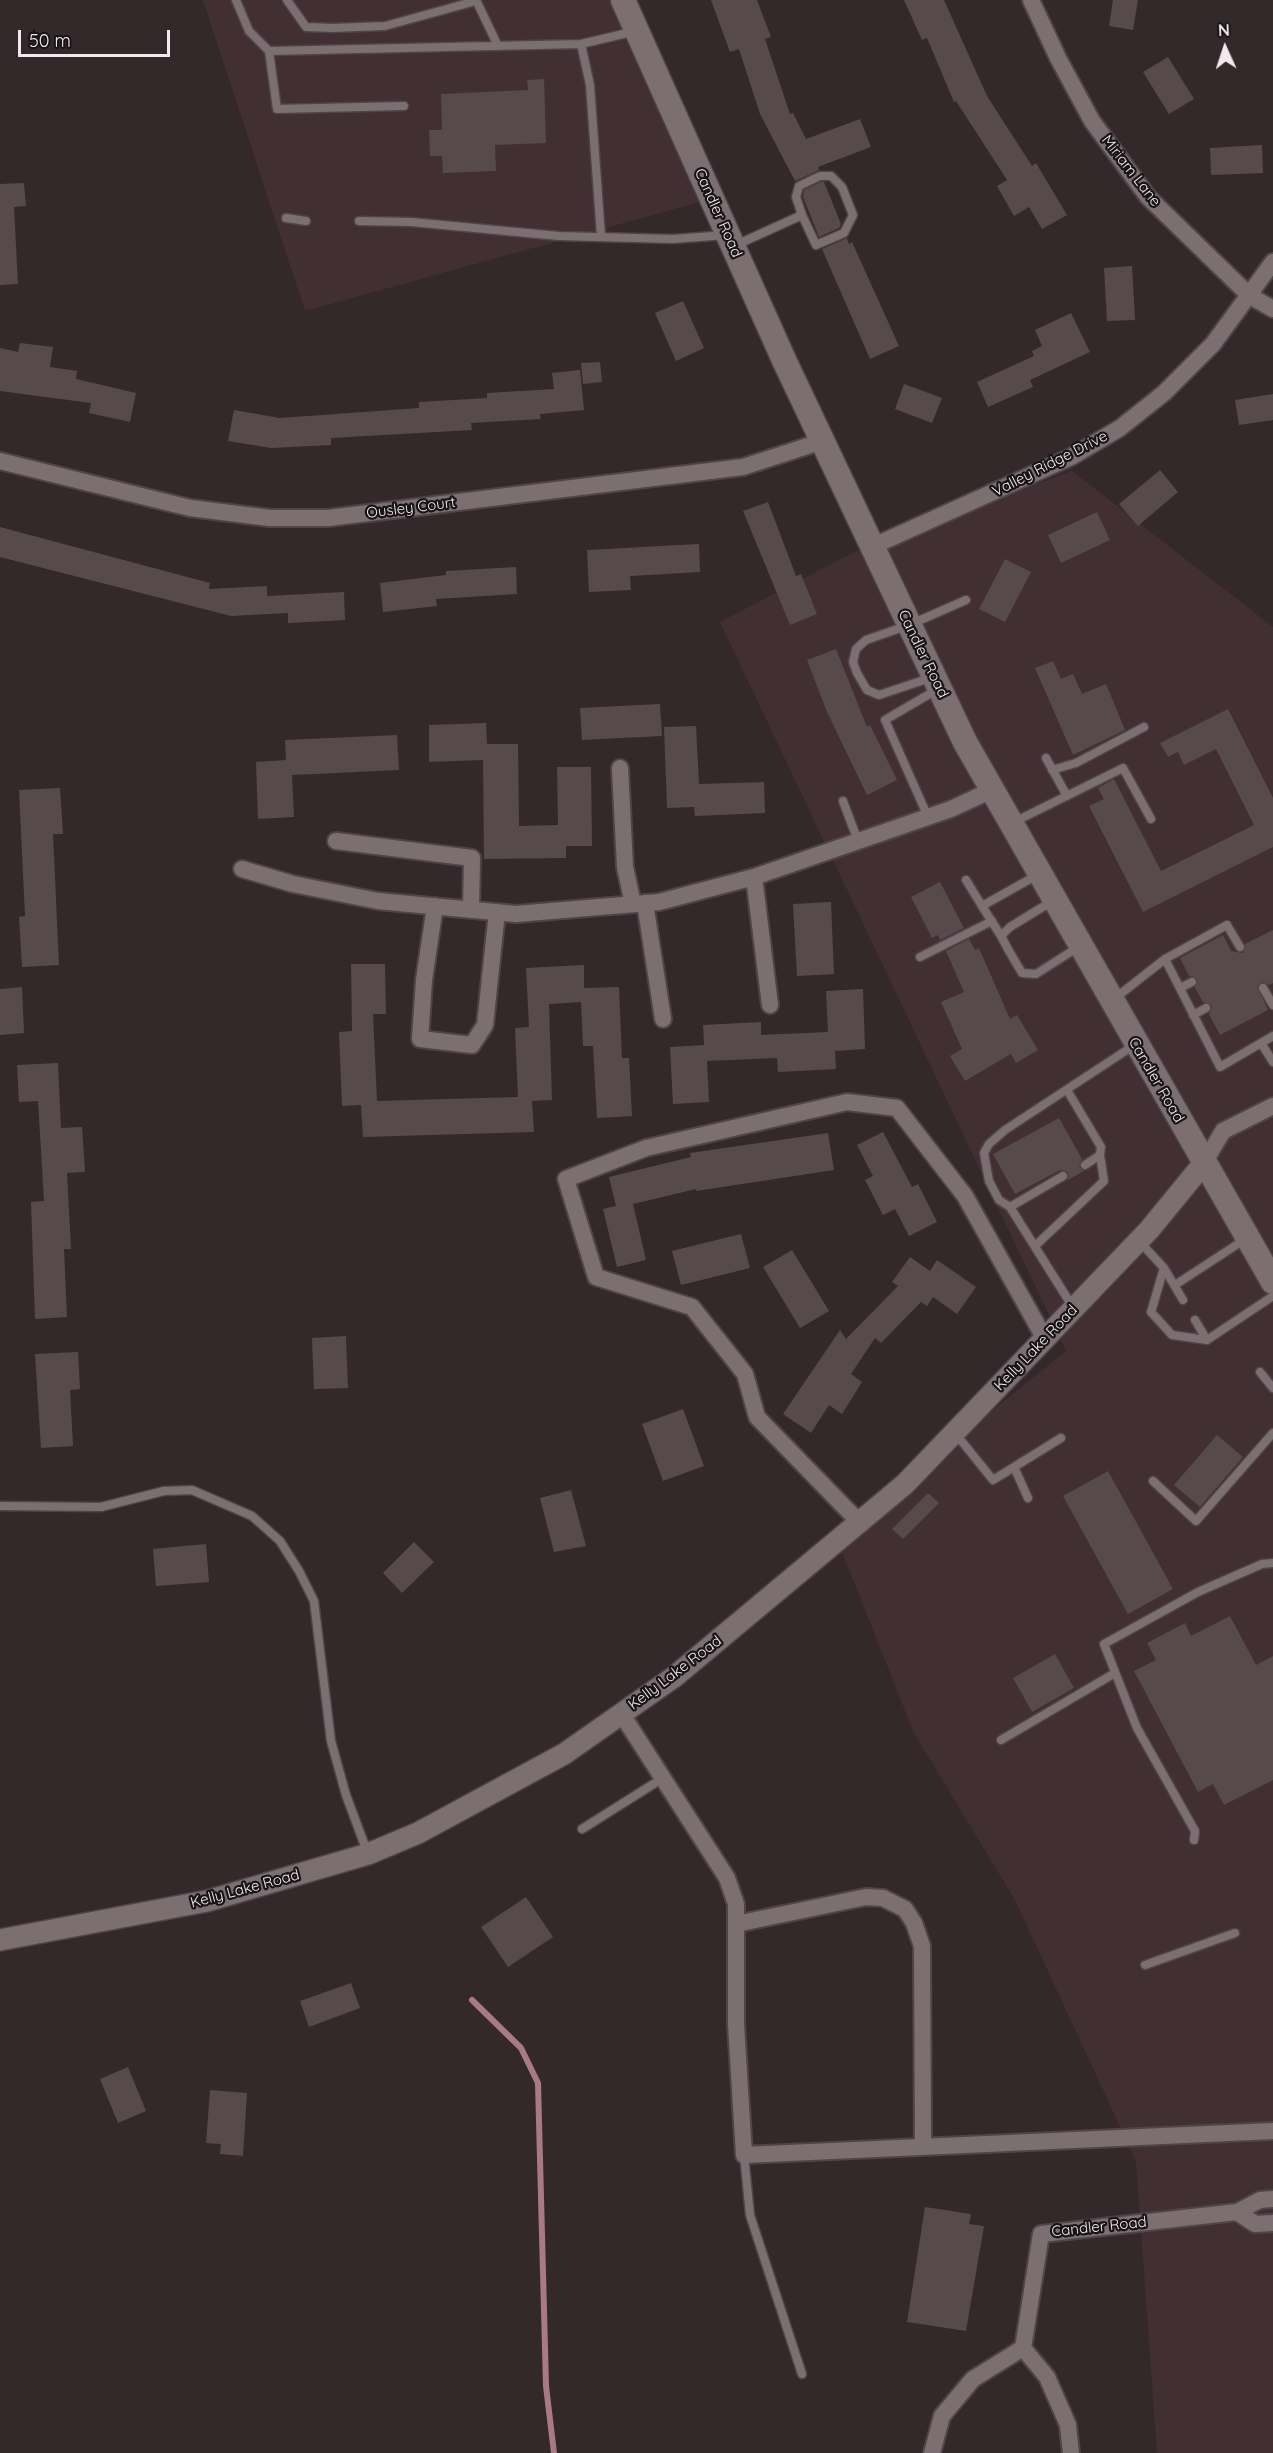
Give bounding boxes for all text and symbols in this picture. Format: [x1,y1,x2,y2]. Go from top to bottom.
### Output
scale bar [21,18,172,56]
north arrow [1195,18,1255,78]
text: N [1218,20,1230,40]
text: 50 m [29,29,71,52]
street label: Miriam Lane [1098,132,1164,210]
street label: Candler Road [690,166,746,260]
street label: Valley Ridge Drive [989,427,1111,501]
street label: Ousley Court [365,494,457,522]
street label: Candler Road [894,607,952,701]
street label: Candler Road [1124,1034,1188,1126]
street label: Kelly Lake Road [991,1301,1081,1395]
street label: Kelly Lake Road [625,1632,725,1714]
street label: Kelly Lake Road [189,1866,301,1912]
street label: Candler Road [1051,2213,1147,2241]

